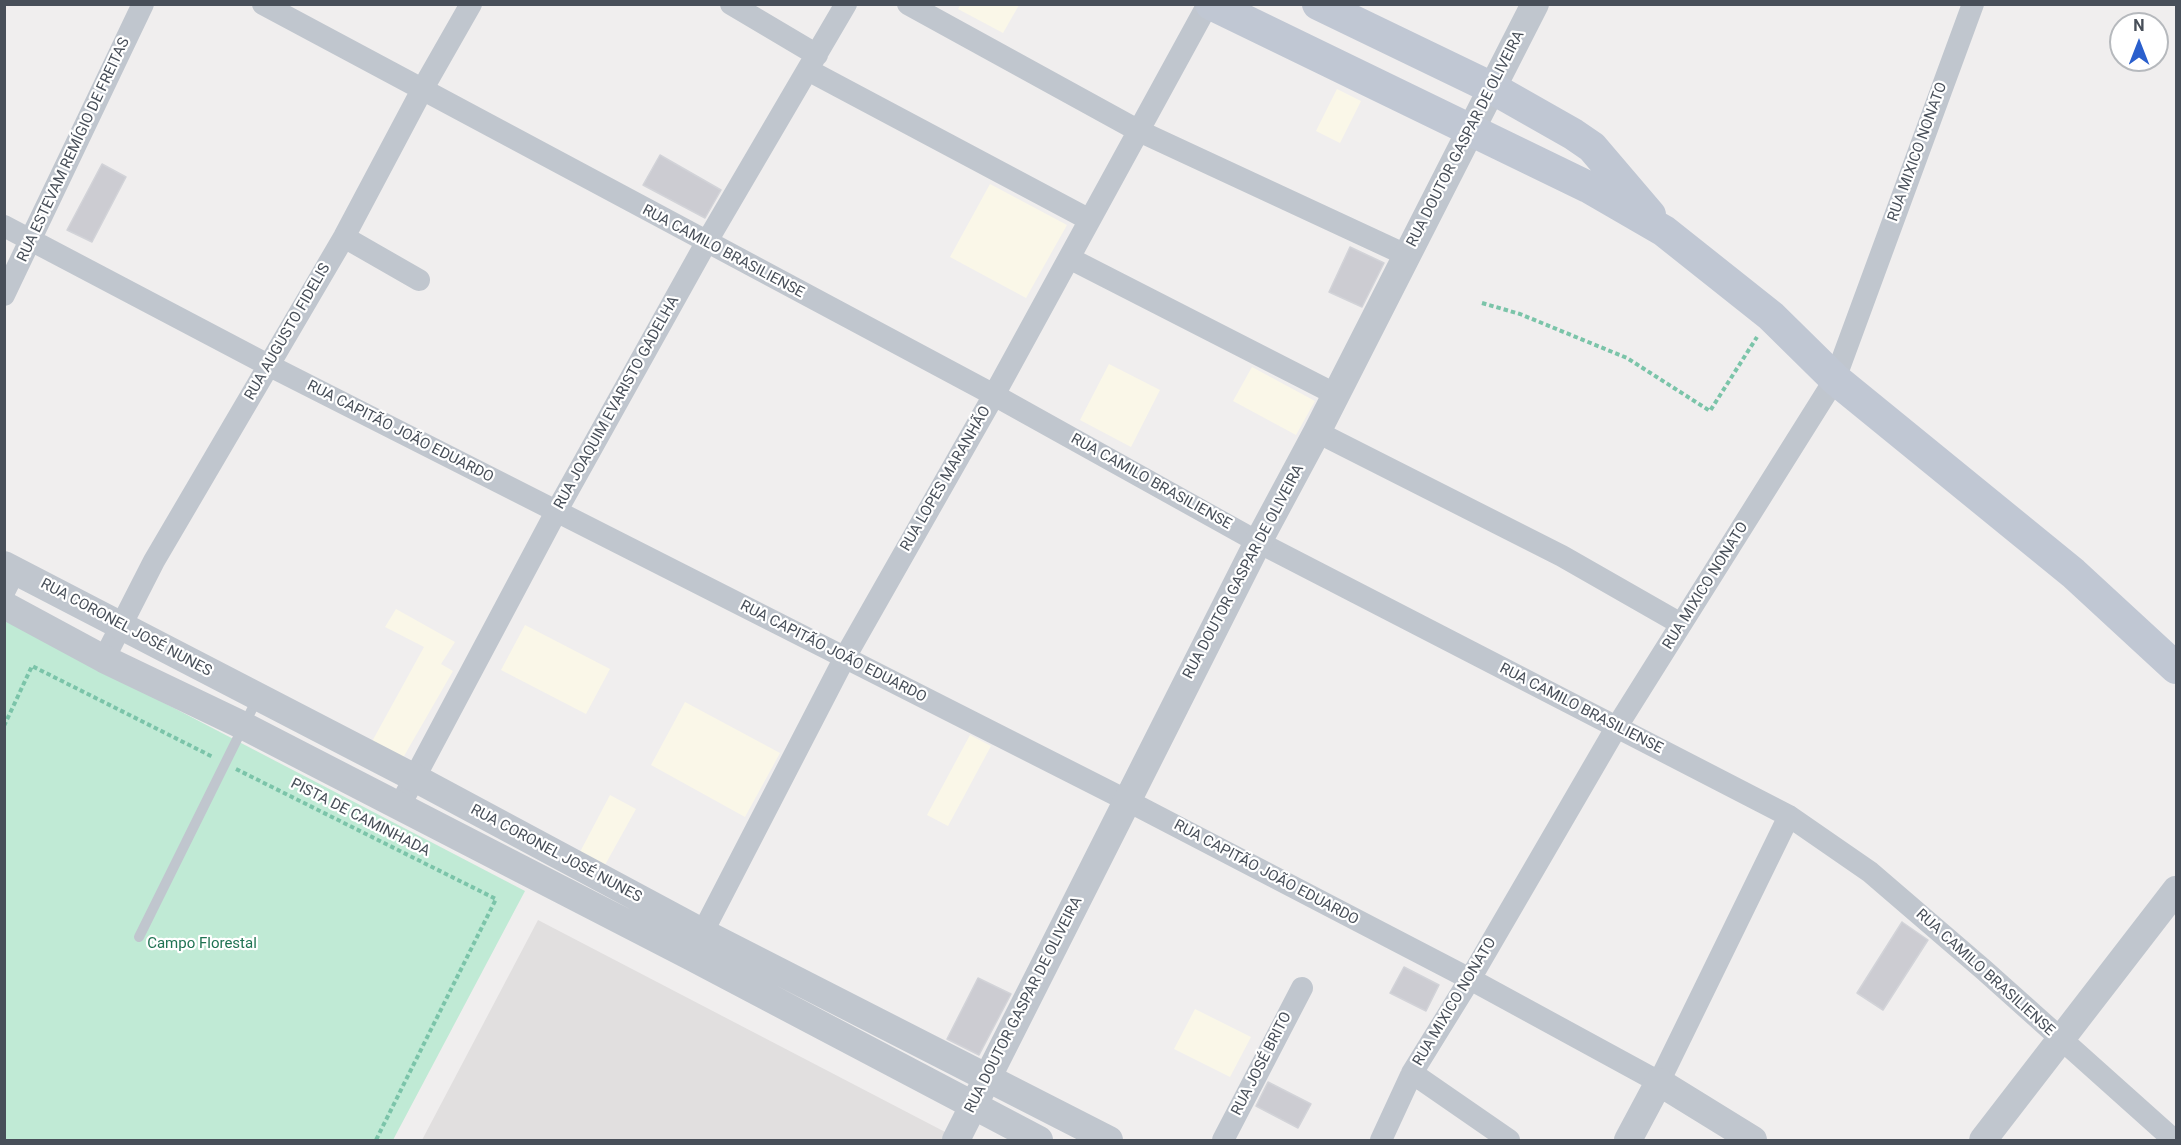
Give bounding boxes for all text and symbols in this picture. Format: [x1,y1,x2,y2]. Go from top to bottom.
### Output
north arrow [2109,12,2169,72]
text: N [2133,16,2145,35]
street label: RUA DOUTOR GASPAR DE OLIVEIRA [1403,28,1529,250]
street label: RUA ESTEVAM REMÍGIO DE FREITAS [14,35,134,265]
street label: RUA MIXICO NONATO [1884,80,1952,224]
street label: RUA CAMILO BRASILIENSE [639,202,807,302]
street label: RUA AUGUSTO FIDELIS [241,260,335,404]
street label: RUA JOAQUIM EVARISTO GADELHA [551,293,683,513]
street label: RUA CAPITÃO JOÃO EDUARDO [304,377,496,487]
street label: RUA LOPES MARANHÃO [897,403,995,555]
street label: RUA CAMILO BRASILIENSE [1068,430,1234,534]
street label: RUA DOUTOR GASPAR DE OLIVEIRA [1180,462,1308,682]
street label: RUA MIXICO NONATO [1660,519,1752,653]
street label: RUA CORONEL JOSÉ NUNES [37,575,215,681]
street label: RUA CAPITÃO JOÃO EDUARDO [737,597,929,707]
street label: RUA CAMILO BRASILIENSE [1496,660,1666,758]
street label: PISTA DE CAMINHADA [287,775,433,861]
street label: RUA CORONEL JOSÉ NUNES [467,801,645,907]
street label: RUA CAPITÃO JOÃO EDUARDO [1171,817,1361,929]
street label: RUA DOUTOR GASPAR DE OLIVEIRA [961,894,1087,1116]
street label: RUA CAMILO BRASILIENSE [1912,906,2058,1040]
park label: Campo Florestal [147,935,257,953]
street label: RUA MIXICO NONATO [1410,935,1500,1069]
street label: RUA JOSÉ BRITO [1228,1009,1296,1119]

